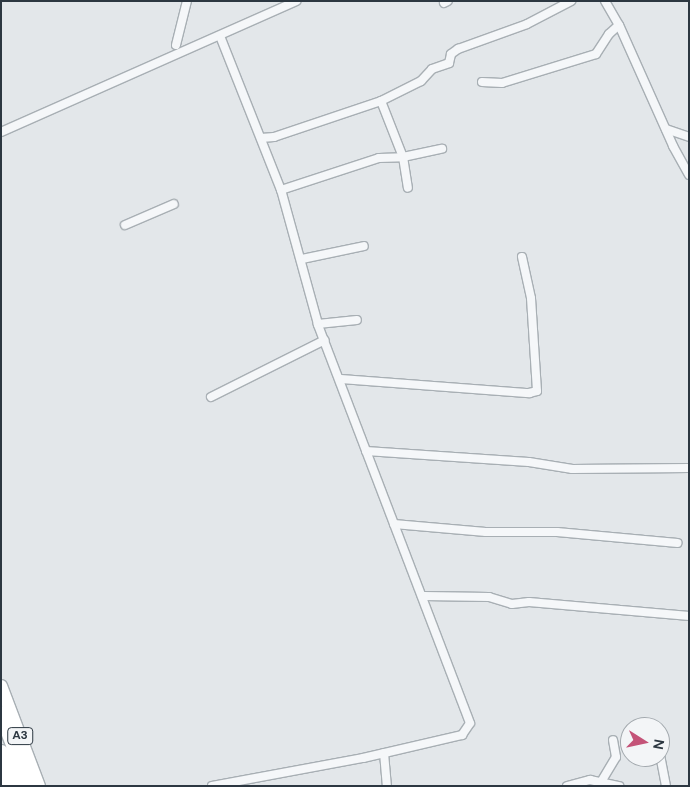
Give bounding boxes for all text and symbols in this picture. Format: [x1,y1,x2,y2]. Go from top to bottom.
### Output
north arrow [620,717,670,767]
road number: A3 [6,726,34,746]
text: N [649,738,669,751]

